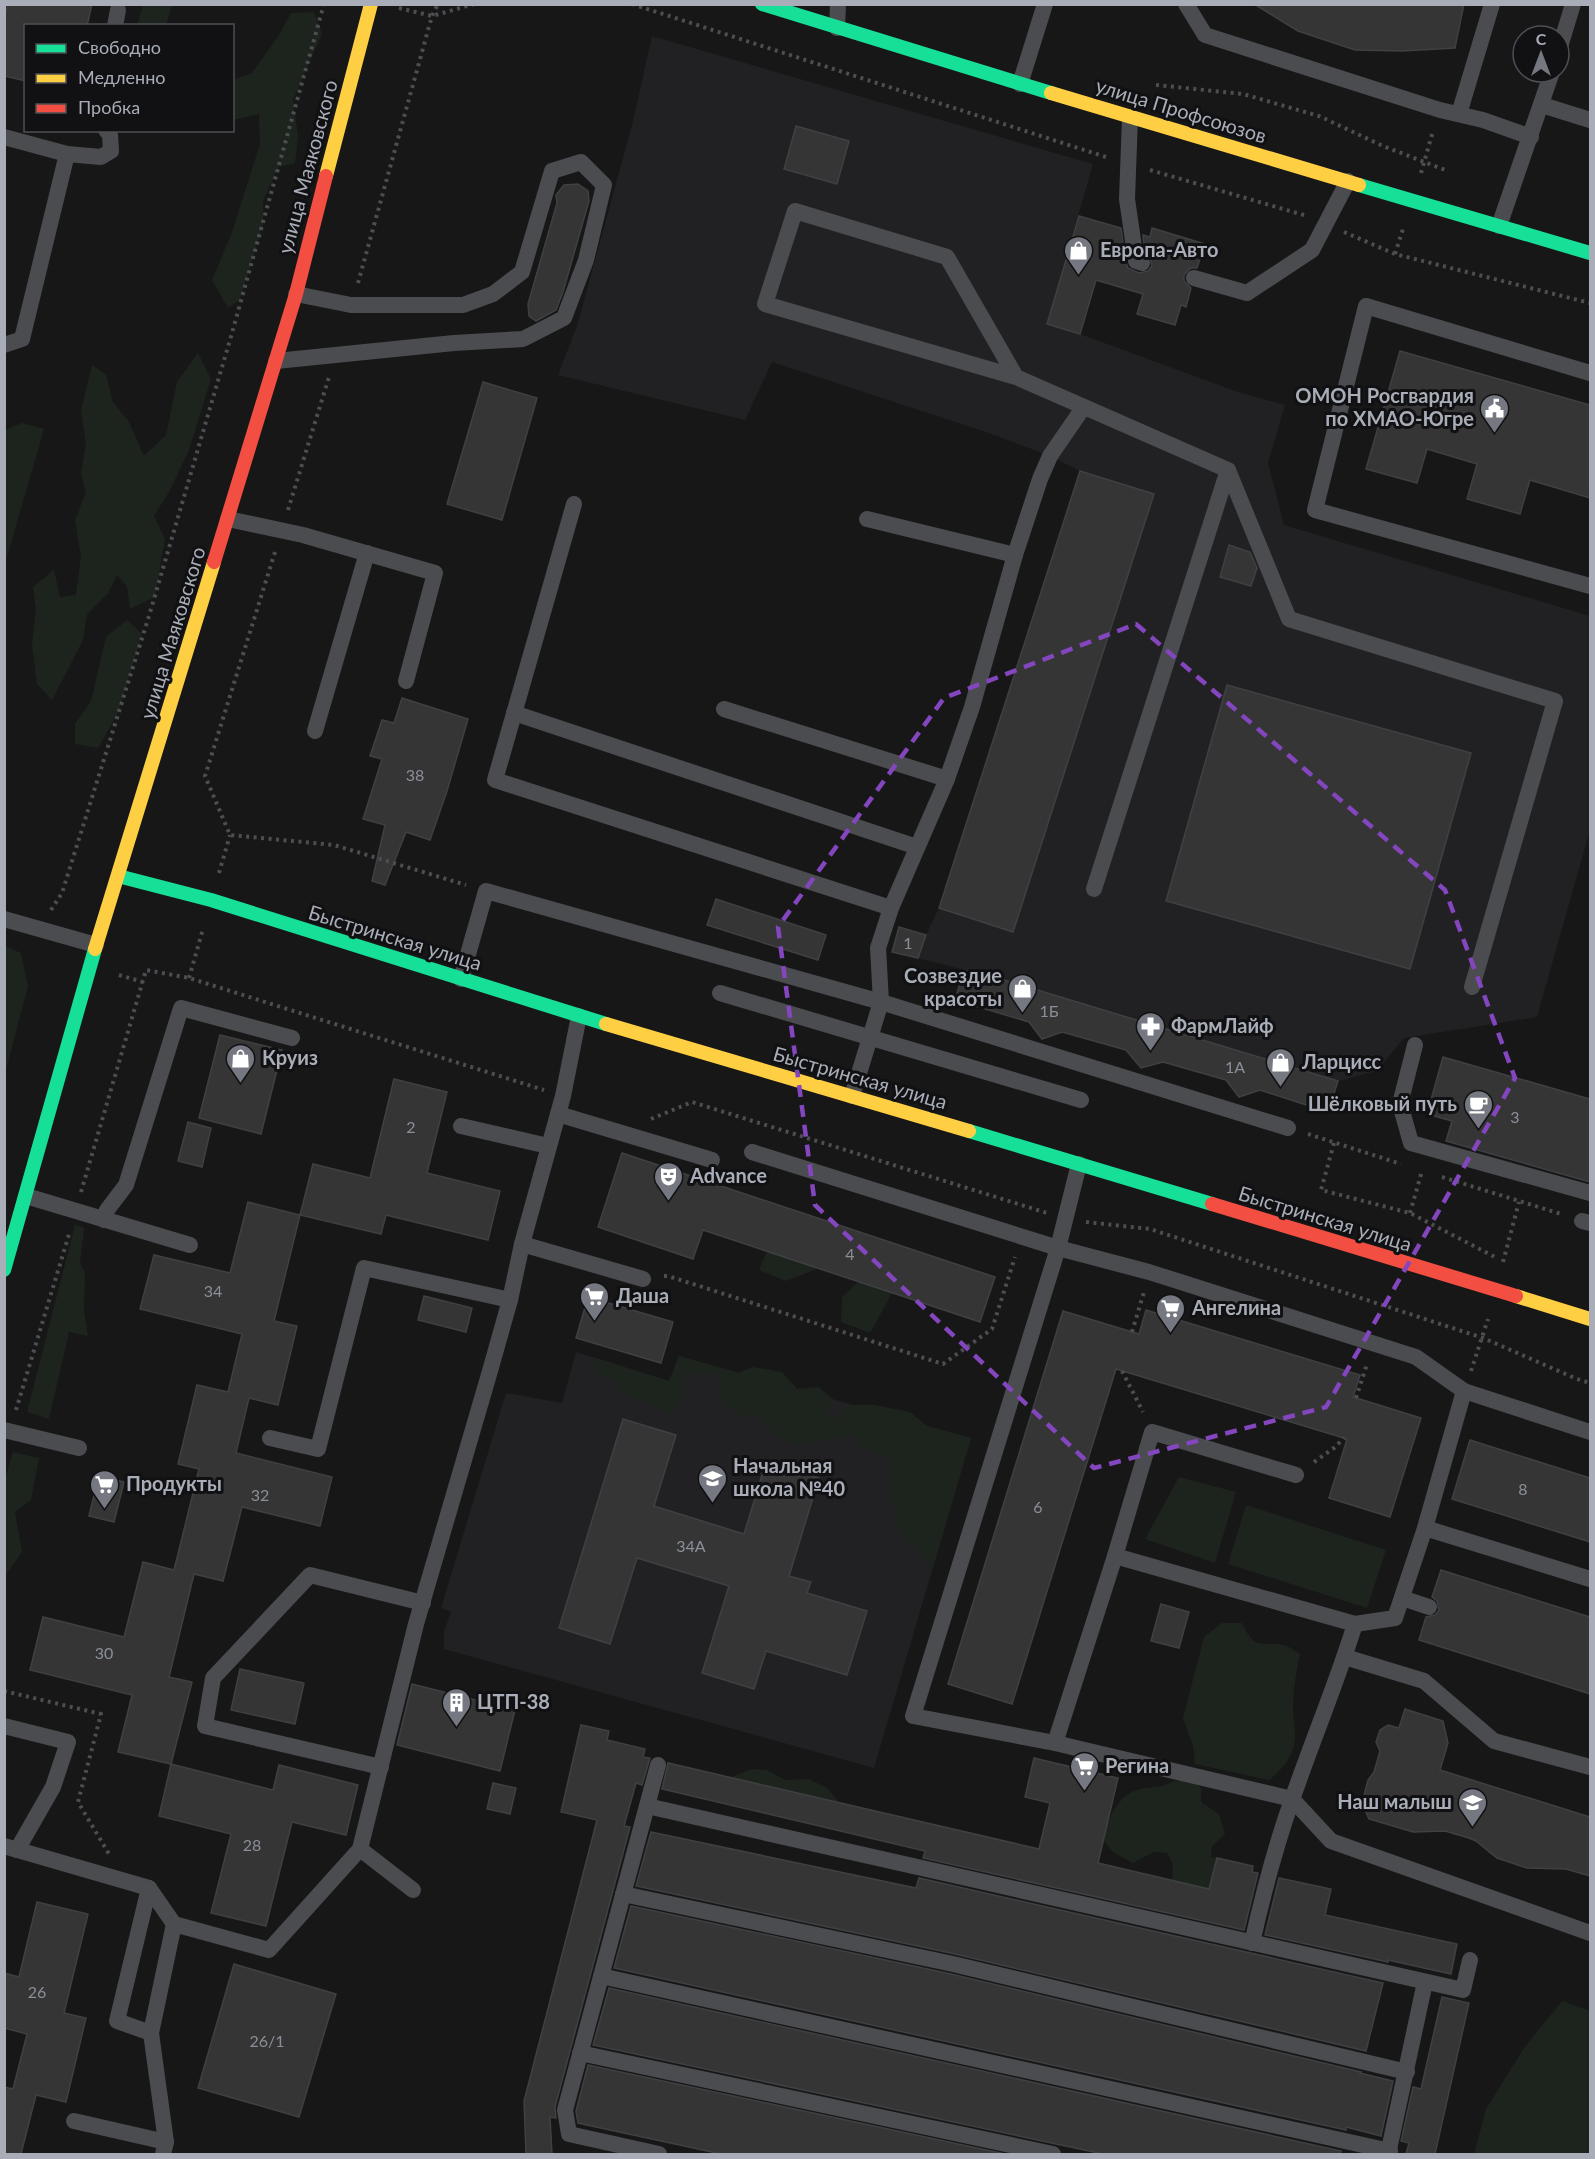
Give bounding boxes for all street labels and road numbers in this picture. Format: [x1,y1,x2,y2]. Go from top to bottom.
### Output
street label: улица Профсоюзов [1093,73,1270,147]
street label: улица Маяковского [272,77,342,256]
street label: улица Маяковского [134,544,210,722]
street label: Быстринская улица [306,899,485,975]
street label: Быстринская улица [771,1041,950,1113]
street label: Быстринская улица [1236,1180,1415,1256]

